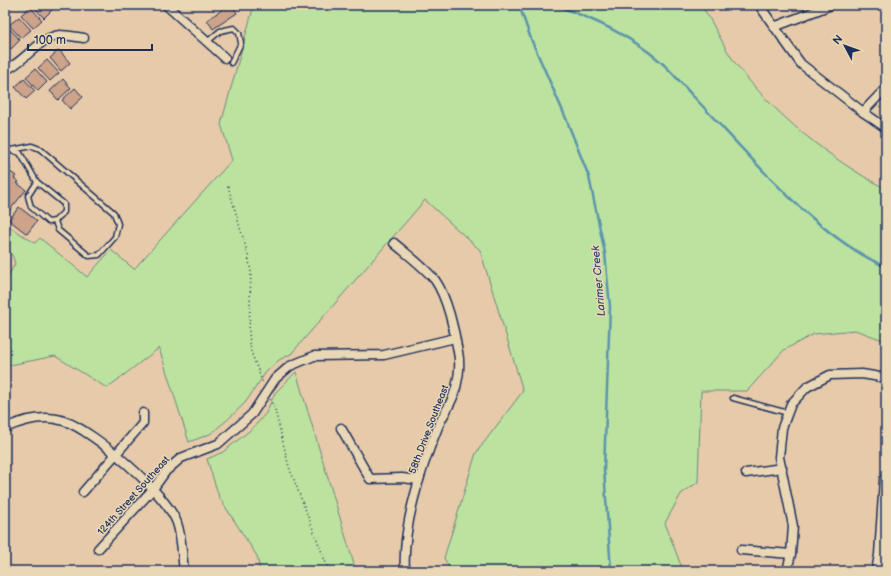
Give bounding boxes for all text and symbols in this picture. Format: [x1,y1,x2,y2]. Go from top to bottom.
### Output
scale bar [28,26,152,52]
north arrow [825,26,865,66]
text: N [830,32,845,47]
text: 100 m [34,33,66,48]
water label: Larimer Creek [589,245,608,317]
street label: 58th Drive Southeast [406,383,451,476]
street label: 124th Street Southeast [95,454,172,538]

